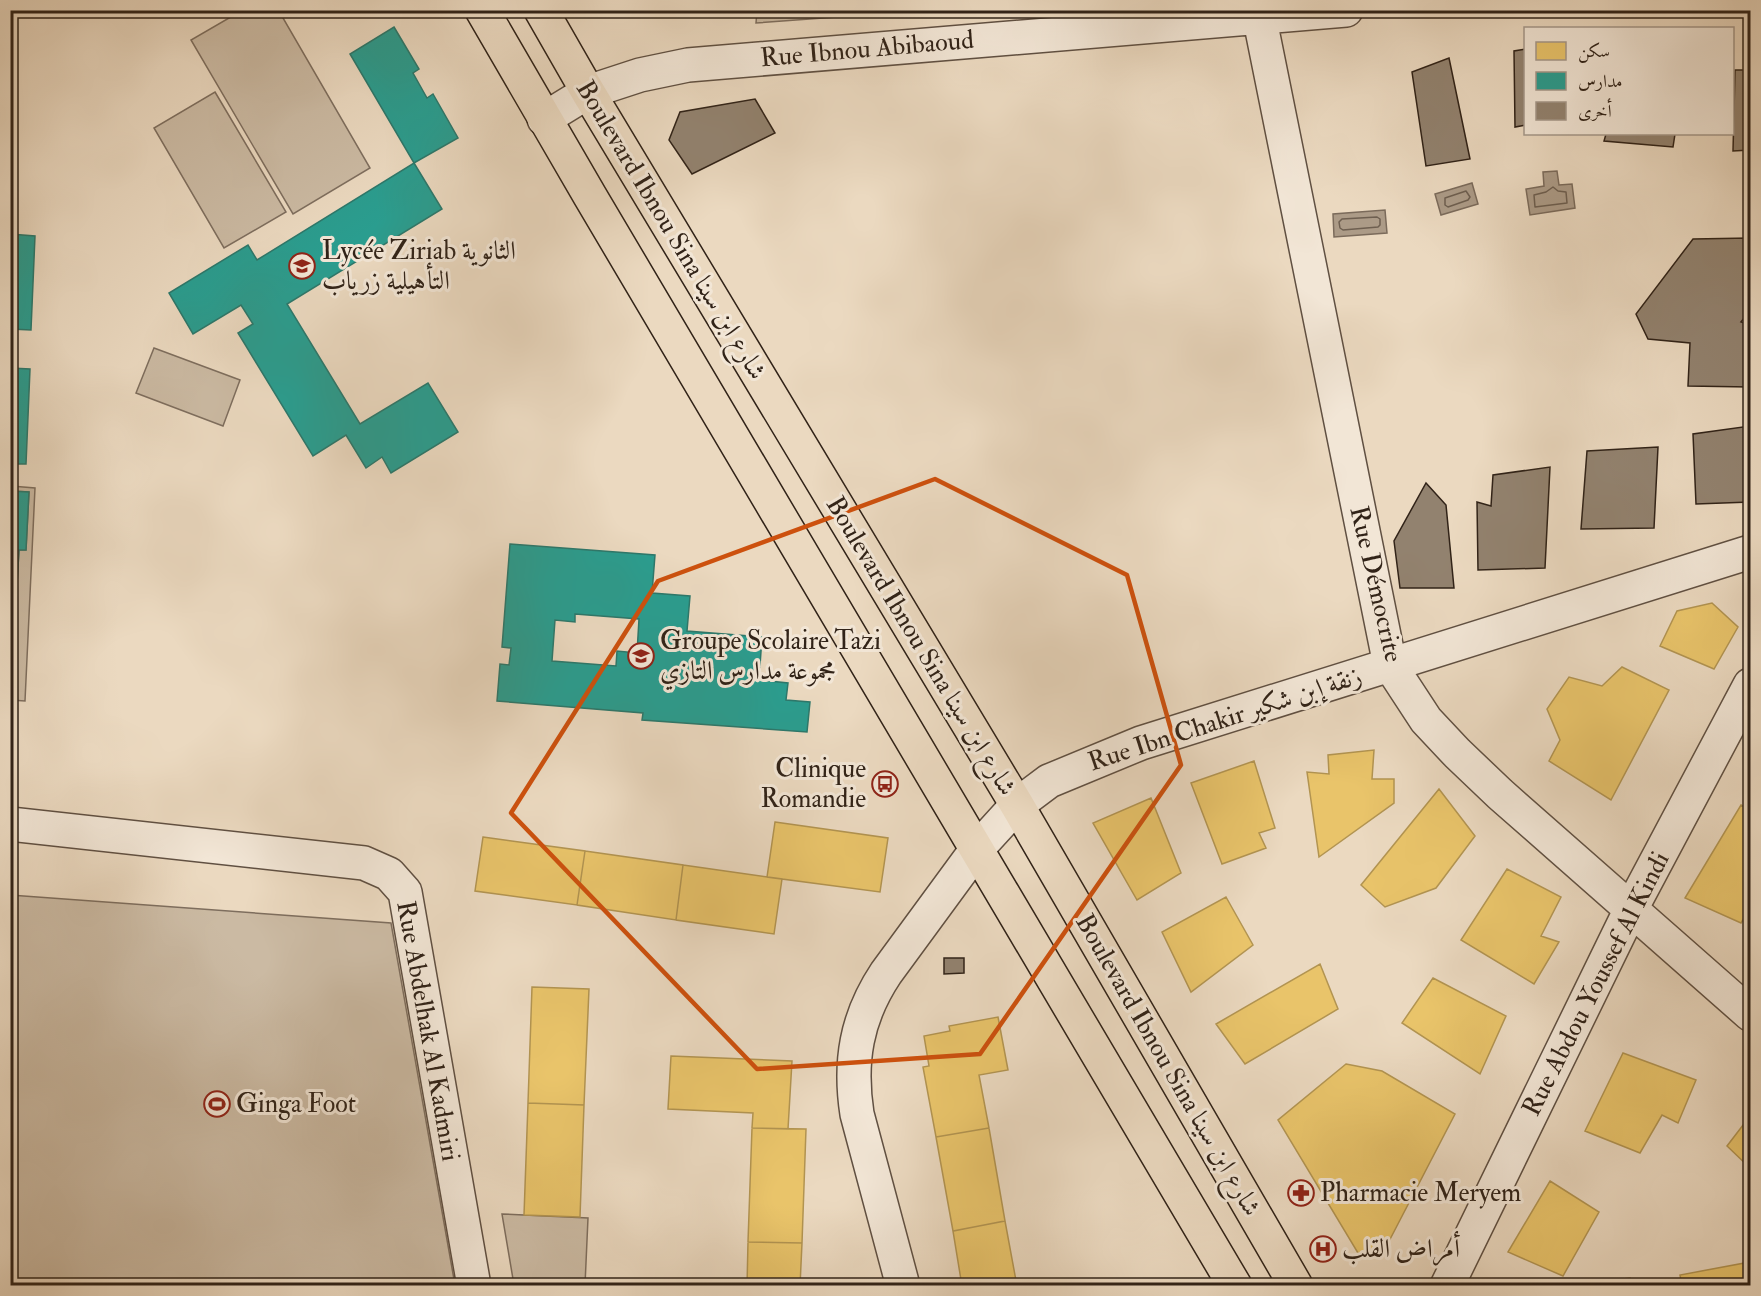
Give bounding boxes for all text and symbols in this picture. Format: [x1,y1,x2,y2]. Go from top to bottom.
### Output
street label: Rue Ibnou Abibaoud [759,24,975,74]
legend [1524,27,1734,135]
text: سكن [1578,40,1610,63]
text: مدارس [1578,70,1622,93]
street label: Boulevard Ibnou Sina شارع ابن سينا [565,75,773,388]
text: أخرى [1578,98,1613,123]
place label: Lycée Ziriab الثانوية التأهيلية زرياب [322,235,516,297]
school or university icon: Lycée Ziriab الثانوية التأهيلية زرياب [287,251,317,281]
street label: Boulevard Ibnou Sina شارع ابن سينا [815,491,1023,804]
street label: Rue Démocrite [1343,503,1410,665]
place label: Groupe Scolaire Tazi مجموعة مدارس التازي [660,625,881,691]
school or university icon: Groupe Scolaire Tazi مجموعة مدارس التازي [626,641,656,671]
street label: Rue Ibn Chakir زنقة إبن شكير [1084,660,1366,778]
place label: Clinique Romandie [760,753,866,815]
bus stop icon: Clinique Romandie [870,769,900,799]
street label: Rue Abdou Youssef Al Kindi [1515,846,1677,1122]
street label: Rue Abdelhak Al Kadmiri [389,898,467,1164]
street label: Boulevard Ibnou Sina شارع ابن سينا [1064,908,1268,1224]
place label: Ginga Foot [236,1088,356,1120]
sports icon: Ginga Foot [202,1089,232,1119]
place label: Pharmacie Meryem [1320,1177,1521,1209]
pharmacy icon: Pharmacie Meryem [1286,1178,1316,1208]
place label: أمراض القلب [1342,1231,1460,1266]
hospital icon: أمراض القلب [1308,1234,1338,1264]

